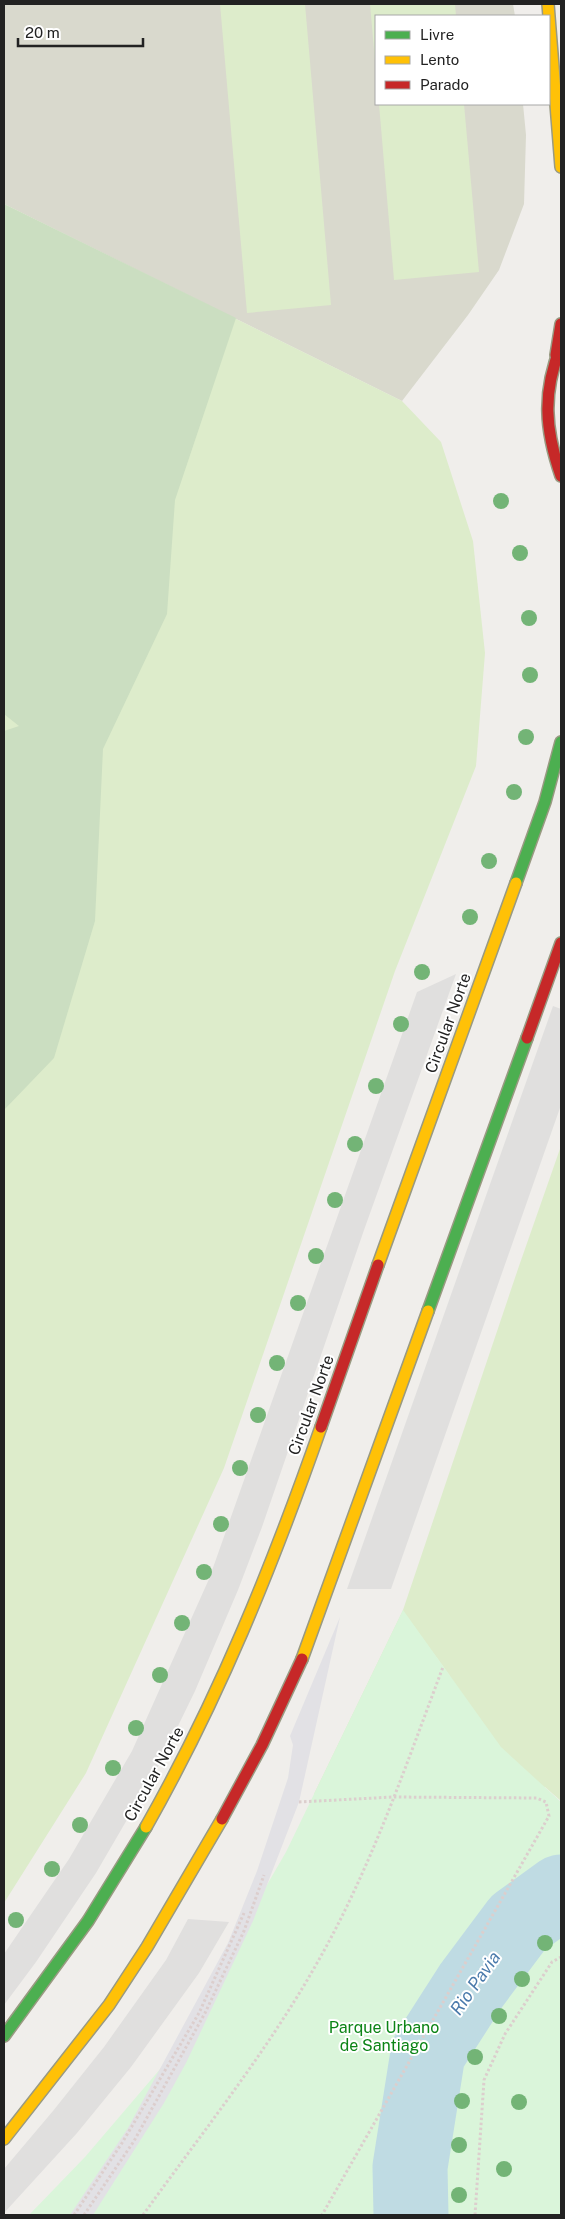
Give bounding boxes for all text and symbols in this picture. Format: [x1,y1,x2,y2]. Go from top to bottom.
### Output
scale bar [18,15,142,47]
legend [375,15,550,105]
text: 20 m [25,24,60,41]
text: Livre [420,26,454,43]
text: Lento [420,51,459,68]
text: Parado [420,76,469,93]
street label: Circular Norte [421,970,475,1076]
street label: Circular Norte [284,1352,338,1458]
street label: Circular Norte [120,1723,188,1825]
water label: Rio Pavia [445,1947,505,2019]
park label: Parque Urbano de Santiago [329,2018,439,2055]

